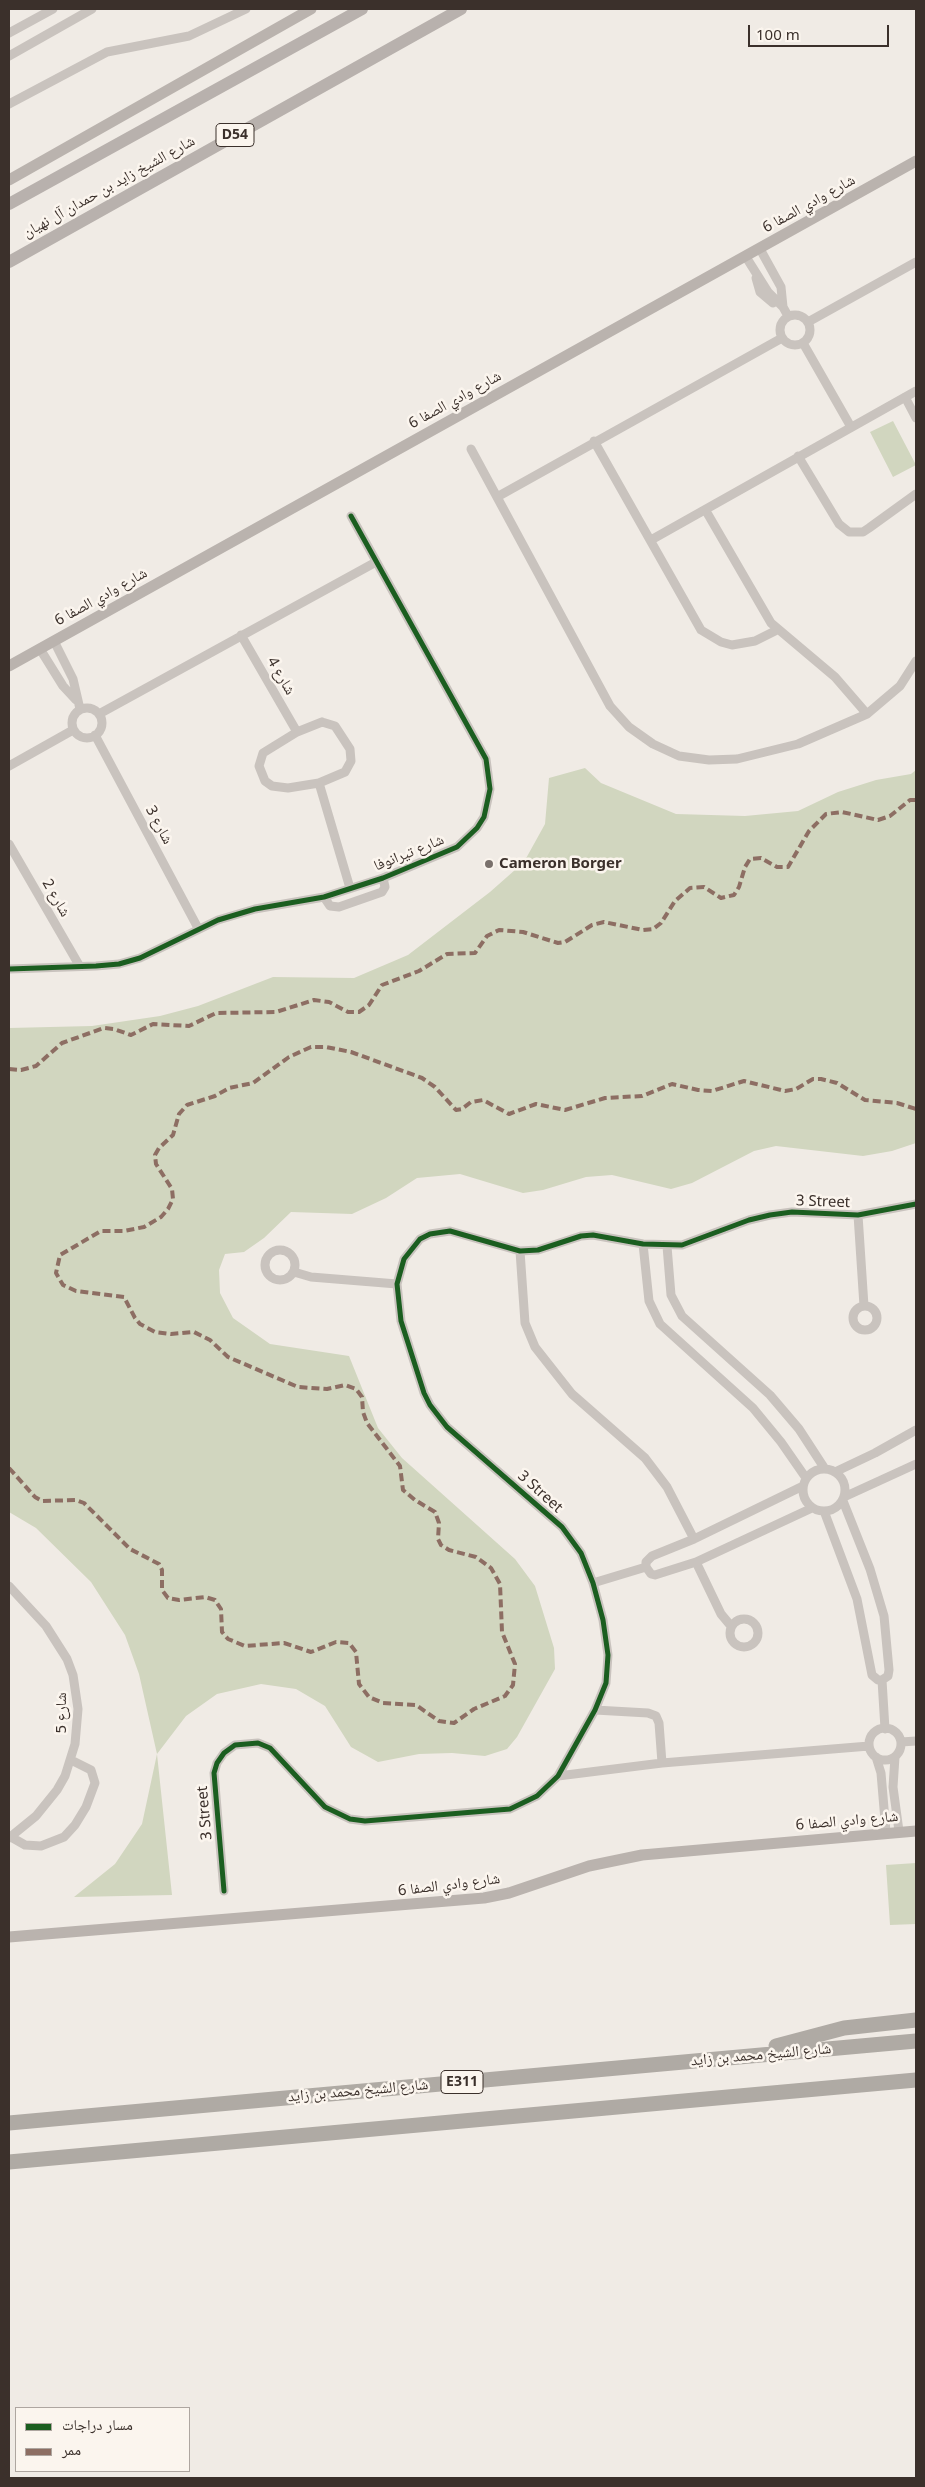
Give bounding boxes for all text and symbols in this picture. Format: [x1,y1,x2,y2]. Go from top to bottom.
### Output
scale bar [750,15,891,47]
text: 100 m [756,24,800,44]
road number: D54 [216,124,254,146]
street label: شارع الشيخ زايد بن حمدان آل نهيان [20,132,198,242]
street label: شارع وادي الصفا 6 [760,171,858,237]
street label: شارع وادي الصفا 6 [406,367,504,433]
street label: شارع وادي الصفا 6 [52,564,150,630]
street label: شارع 4 [263,654,299,698]
street label: شارع 3 [141,803,177,847]
street label: شارع تيرانوفا [371,831,447,875]
place label: Cameron Borger [499,855,622,873]
marker: Cameron Borger [483,858,495,870]
street label: شارع 2 [38,876,74,920]
street label: 3 Street [796,1192,850,1212]
street label: 3 Street [514,1467,566,1517]
street label: شارع 5 [53,1693,71,1733]
street label: 3 Street [194,1785,216,1841]
street label: شارع وادي الصفا 6 [795,1808,899,1834]
street label: شارع وادي الصفا 6 [397,1870,501,1900]
street label: شارع الشيخ محمد بن زايد [690,2040,832,2070]
road number: E311 [441,2070,483,2094]
street label: شارع الشيخ محمد بن زايد [287,2076,429,2106]
legend [15,2407,190,2472]
text: مسار دراجات [62,2414,133,2434]
text: ممر [62,2439,81,2459]

